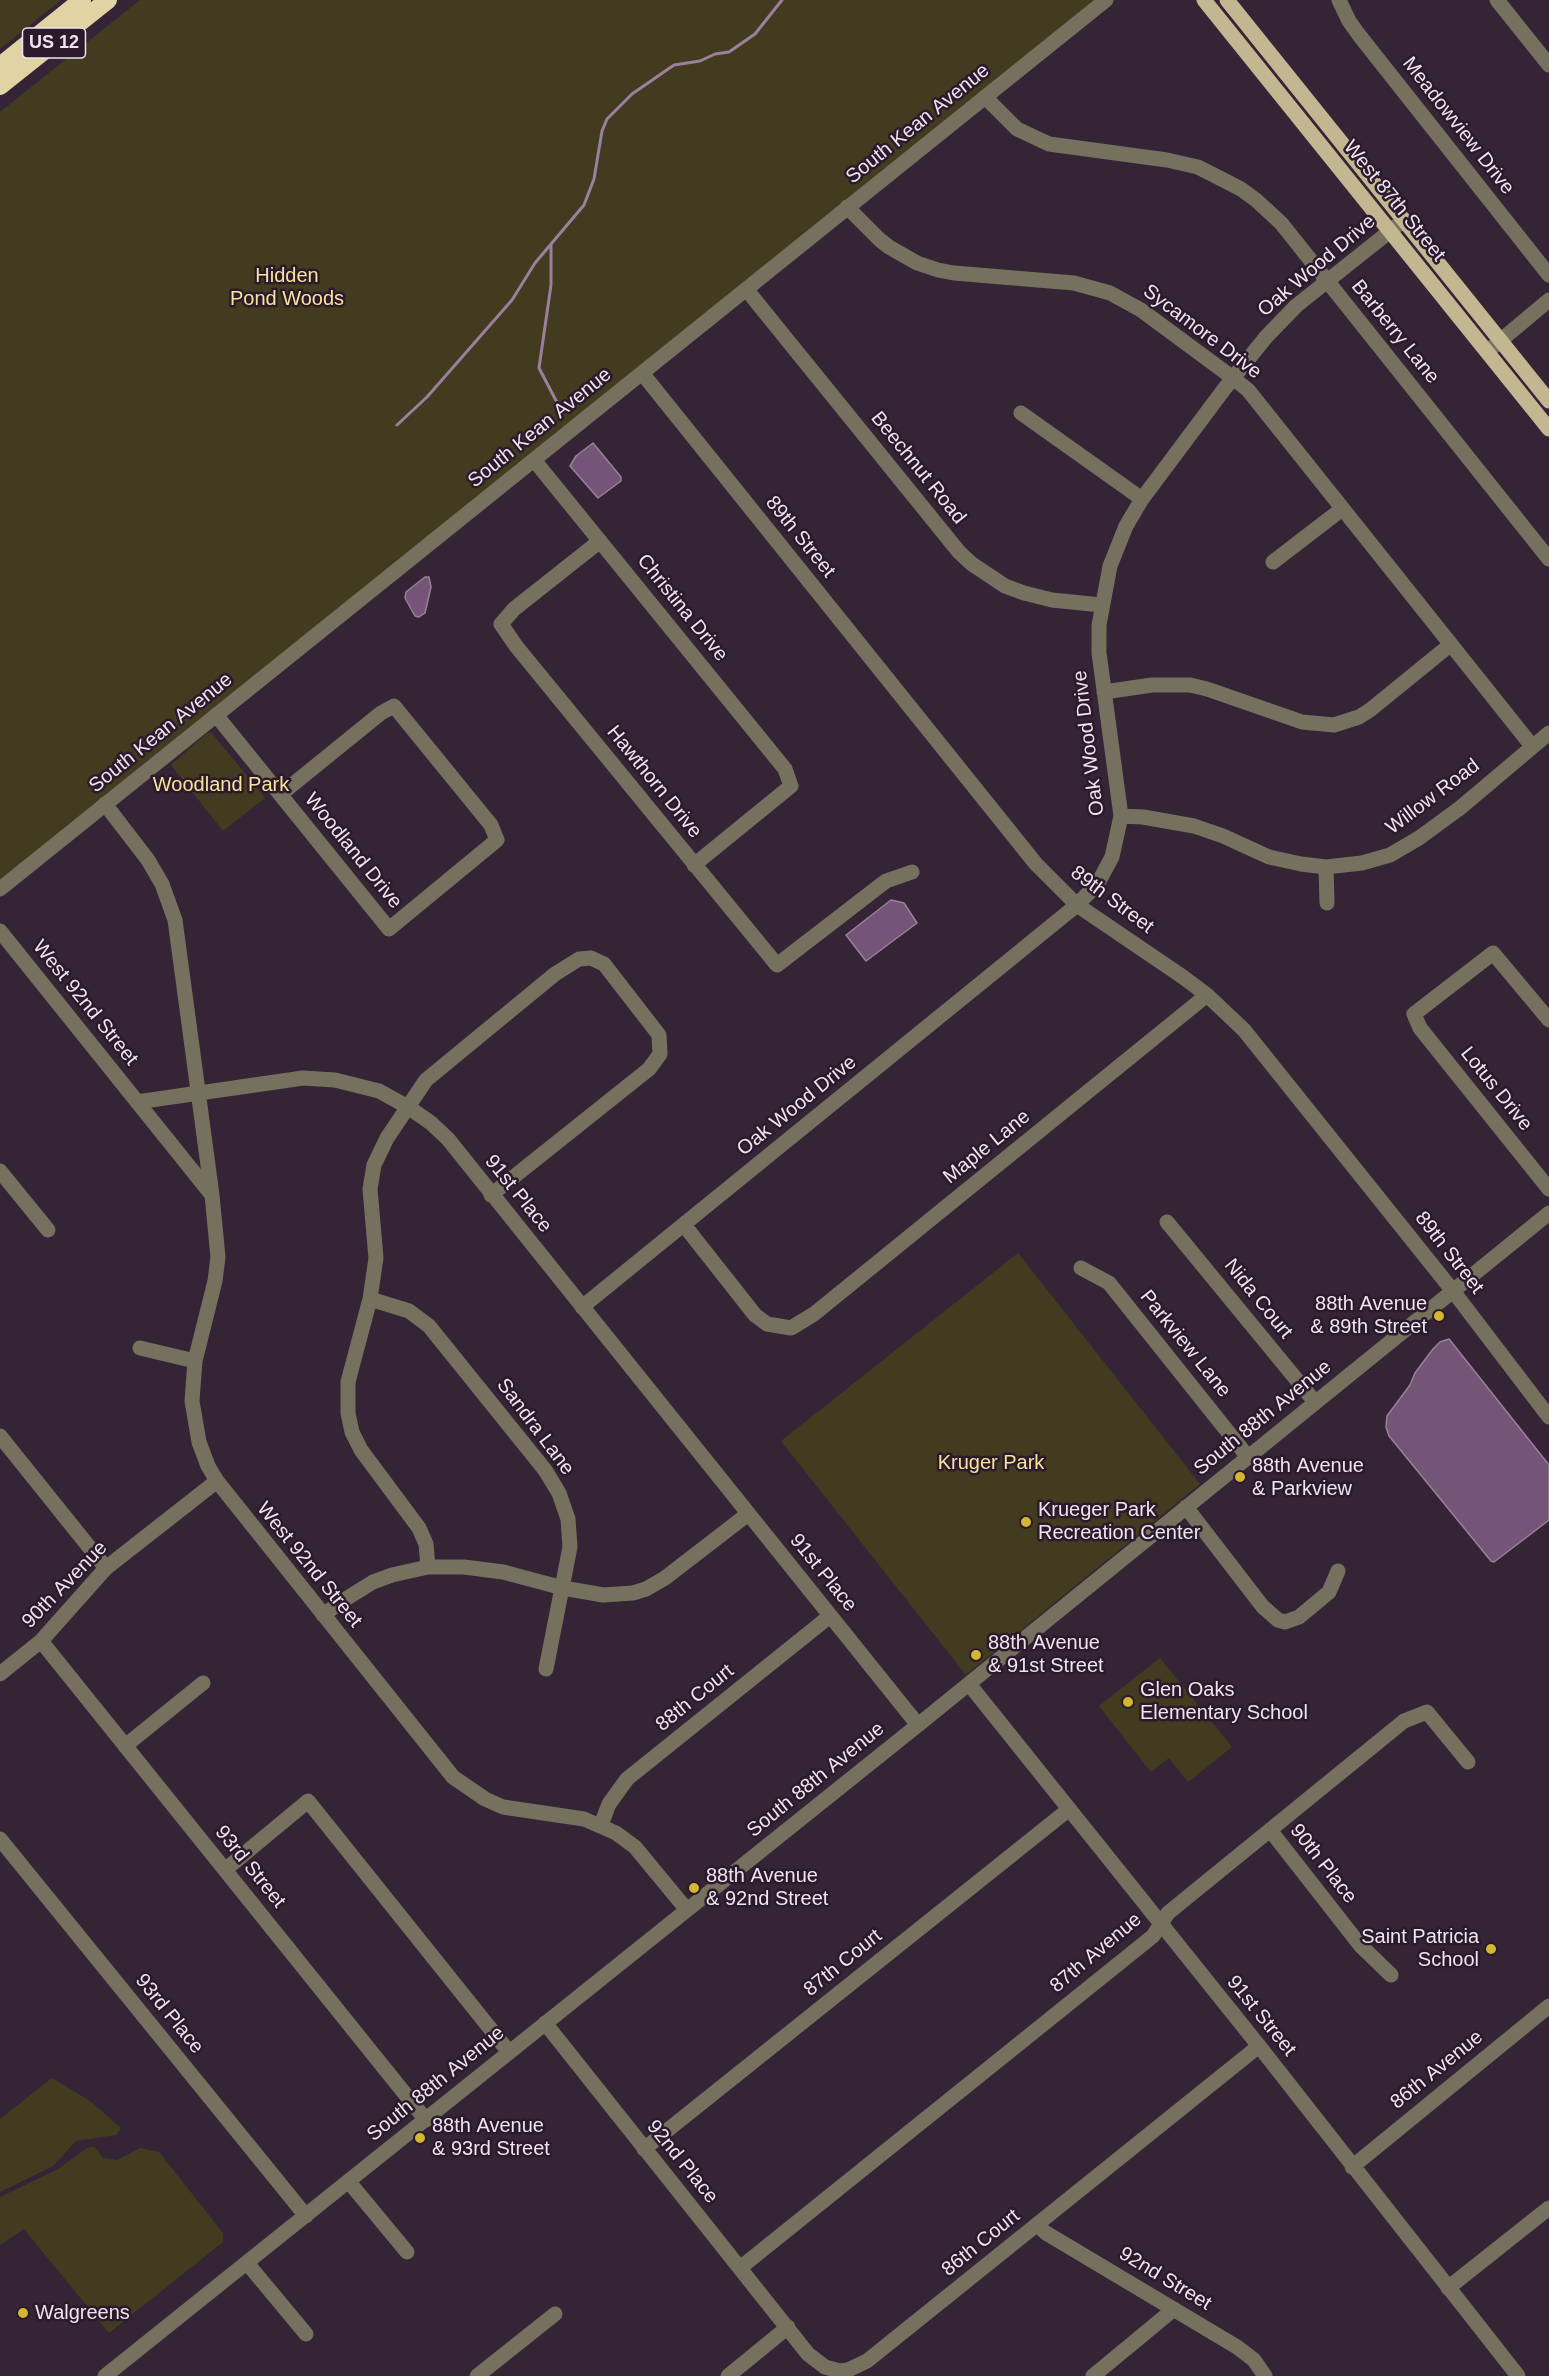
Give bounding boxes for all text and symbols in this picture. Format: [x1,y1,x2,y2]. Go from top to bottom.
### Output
road number: US 12 [22,28,86,58]
street label: Meadowview Drive [1397,52,1519,200]
street label: South Kean Avenue [841,59,995,189]
street label: West 87th Street [1338,136,1450,266]
street label: Oak Wood Drive [1253,210,1381,322]
park label: Hidden Pond Woods [230,264,344,311]
street label: Barberry Lane [1346,275,1444,389]
street label: Sycamore Drive [1138,280,1266,384]
street label: South Kean Avenue [463,363,617,493]
street label: Beechnut Road [865,407,971,529]
street label: 89th Street [760,491,840,583]
street label: Christina Drive [631,549,733,667]
street label: South Kean Avenue [84,668,238,798]
street label: Oak Wood Drive [1068,669,1110,817]
street label: Hawthorn Drive [601,721,707,843]
street label: Willow Road [1381,754,1485,840]
park label: Woodland Park [153,773,289,797]
street label: Woodland Drive [299,788,407,914]
street label: 89th Street [1066,861,1158,939]
street label: West 92nd Street [27,936,143,1070]
street label: Lotus Drive [1455,1042,1537,1136]
street label: Oak Wood Drive [733,1051,861,1161]
street label: Maple Lane [939,1105,1035,1189]
street label: 91st Place [479,1150,557,1238]
street label: 89th Street [1409,1207,1489,1299]
street label: Nida Court [1219,1254,1297,1344]
street label: Parkview Lane [1134,1285,1236,1403]
place label: 88th Avenue & 89th Street [1310,1292,1427,1339]
marker: 88th Avenue & 89th Street [1432,1309,1446,1323]
street label: South 88th Avenue [1189,1355,1337,1481]
street label: Sandra Lane [491,1374,579,1480]
park label: Kruger Park [938,1451,1044,1475]
place label: 88th Avenue & Parkview [1252,1454,1364,1501]
marker: 88th Avenue & Parkview [1233,1470,1247,1484]
street label: West 92nd Street [251,1498,367,1632]
place label: Krueger Park Recreation Center [1038,1498,1200,1545]
marker: Krueger Park Recreation Center [1019,1515,1033,1529]
street label: 91st Place [784,1529,862,1617]
street label: 90th Avenue [17,1536,113,1634]
place label: 88th Avenue & 91st Street [988,1631,1104,1678]
marker: 88th Avenue & 91st Street [969,1648,983,1662]
street label: 88th Court [651,1659,739,1737]
place label: Glen Oaks Elementary School [1140,1678,1308,1725]
marker: Glen Oaks Elementary School [1121,1695,1135,1709]
street label: South 88th Avenue [742,1717,890,1843]
street label: 90th Place [1284,1819,1362,1909]
street label: 93rd Street [210,1821,290,1913]
place label: 88th Avenue & 92nd Street [706,1864,828,1911]
marker: 88th Avenue & 92nd Street [687,1881,701,1895]
street label: 87th Avenue [1045,1908,1147,1998]
street label: 87th Court [799,1924,887,2002]
place label: Saint Patricia School [1361,1925,1479,1972]
marker: Saint Patricia School [1484,1942,1498,1956]
street label: 93rd Place [130,1969,208,2059]
street label: 91st Street [1221,1971,1301,2061]
street label: South 88th Avenue [362,2021,510,2147]
street label: 86th Avenue [1386,2025,1488,2115]
place label: 88th Avenue & 93rd Street [432,2114,550,2161]
street label: 92nd Place [641,2116,723,2208]
marker: 88th Avenue & 93rd Street [413,2131,427,2145]
street label: 86th Court [937,2204,1025,2282]
street label: 92nd Street [1115,2242,1215,2316]
place label: Walgreens [35,2301,130,2325]
marker: Walgreens [16,2306,30,2320]

